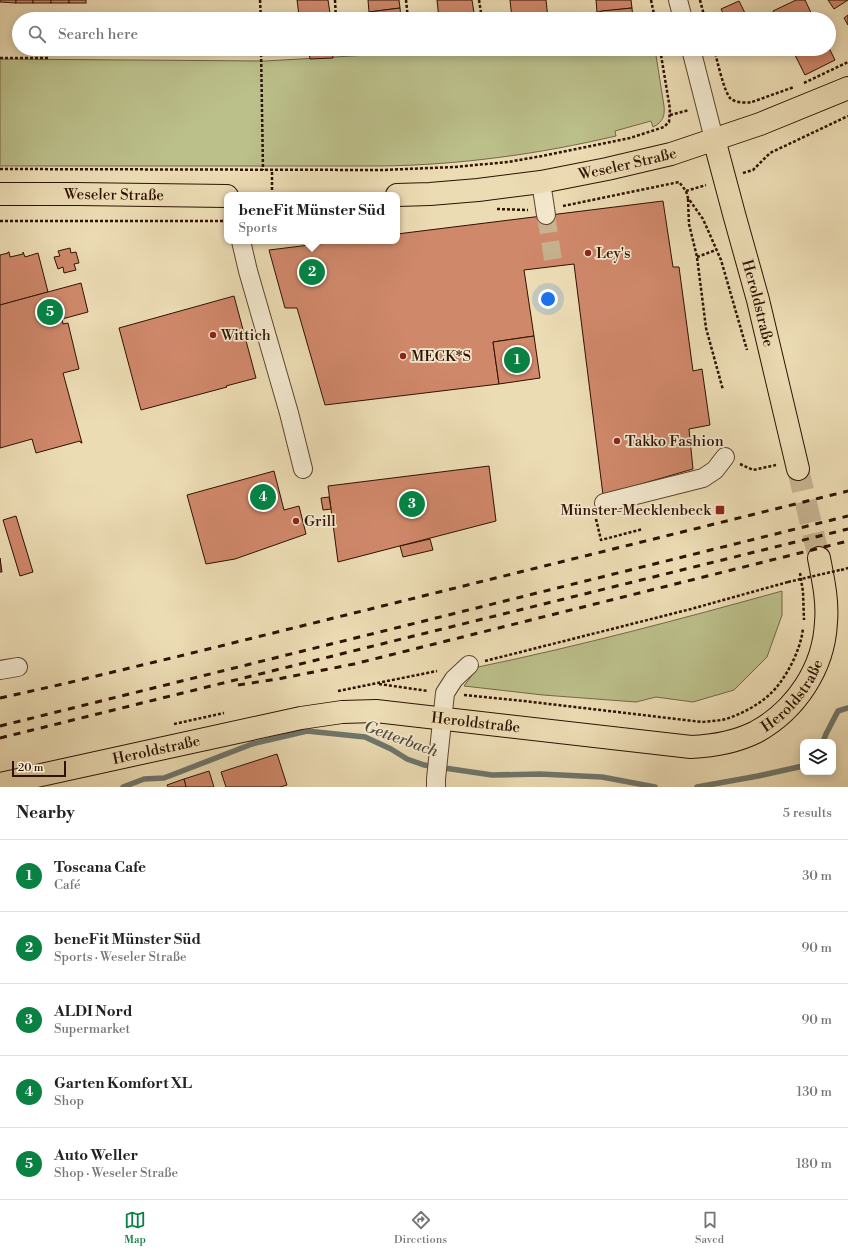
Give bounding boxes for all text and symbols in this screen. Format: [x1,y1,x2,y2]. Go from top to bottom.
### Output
search box [12,12,836,56]
icon: search [26,23,48,45]
text: Search here [58,25,138,44]
street label: Weseler Straße [576,143,679,184]
street label: Weseler Straße [63,185,164,205]
popup [224,192,400,244]
text: beneFit Münster Süd [239,201,385,220]
text: Sports [239,220,277,236]
place label: Ley's [596,244,631,263]
marker: Ley's [583,248,593,258]
pin: 2 [299,257,325,287]
street label: Heroldstraße [738,257,778,349]
your location [538,289,558,309]
pin: 5 [37,297,63,327]
place label: Wittich [220,326,271,345]
marker: Wittich [208,330,218,340]
pin: 1 [504,345,530,375]
place label: MECK*S [411,347,471,366]
marker: MECK*S [398,351,408,361]
place label: Takko Fashion [625,432,724,451]
marker: Takko Fashion [612,436,622,446]
pin: 4 [250,482,276,512]
pin: 3 [399,489,425,519]
place label: Münster-Mecklenbeck [561,501,712,520]
marker: Münster-Mecklenbeck [714,504,726,516]
place label: Grill [304,512,336,531]
marker: Grill [291,516,301,526]
street label: Heroldstraße [757,657,827,736]
street label: Heroldstraße [430,708,521,737]
water label: Getterbach [361,716,441,762]
street label: Heroldstraße [111,731,202,769]
map controls [800,739,836,775]
button: layers [800,739,836,775]
scale bar [12,759,66,778]
text: 20 m [18,761,43,775]
text: Nearby [16,802,75,824]
text: 5 results [783,805,832,821]
text: Toscana Cafe [54,858,146,877]
text: 1 [26,868,32,884]
text: 30 m [802,868,832,884]
text: Café [54,877,81,893]
text: beneFit Münster Süd [54,930,201,949]
text: 2 [25,940,33,956]
text: 90 m [801,940,832,956]
text: Sports · Weseler Straße [54,949,187,965]
text: ALDI Nord [54,1002,133,1021]
text: 3 [25,1012,33,1028]
text: 90 m [801,1012,832,1028]
text: Supermarket [54,1021,130,1037]
text: Garten Komfort XL [54,1074,192,1093]
text: 4 [25,1084,33,1100]
text: 130 m [797,1084,832,1100]
text: Shop [54,1093,84,1109]
text: Auto Weller [54,1146,138,1165]
text: 5 [25,1156,33,1172]
text: 180 m [796,1156,832,1172]
text: Shop · Weseler Straße [54,1165,178,1181]
tab: Map [124,1209,146,1247]
tab: Directions [394,1209,447,1247]
tab: Saved [695,1209,724,1247]

